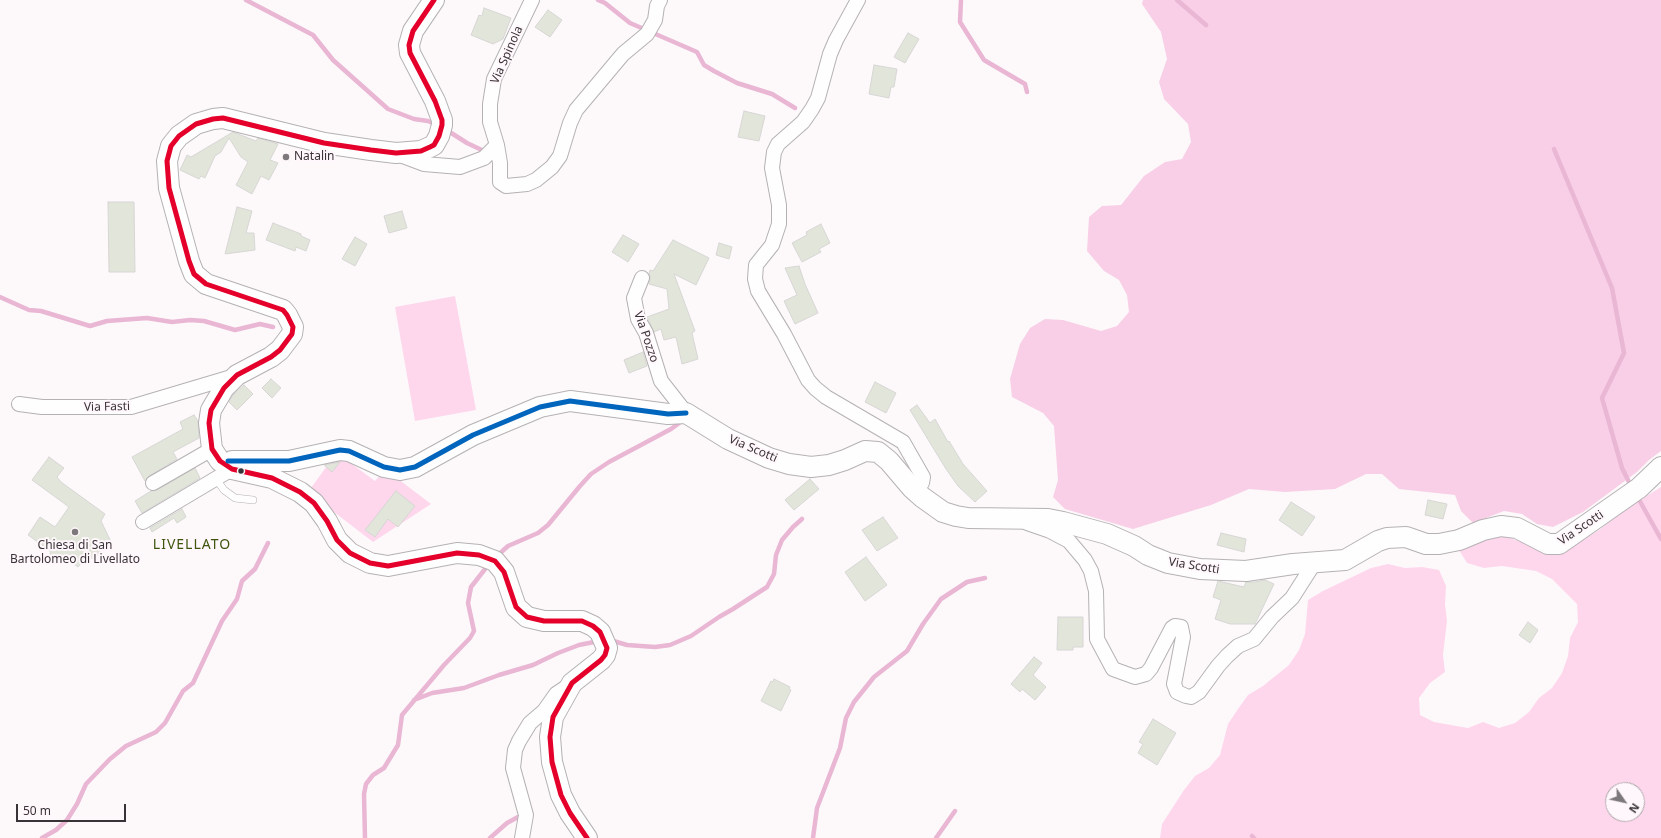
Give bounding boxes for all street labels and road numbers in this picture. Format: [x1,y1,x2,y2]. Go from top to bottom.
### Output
street label: Via Spinola [488,24,526,86]
street label: Via Pozzo [631,310,661,364]
street label: Via Fasti [84,399,130,415]
street label: Via Scotti [726,432,780,466]
street label: Via Scotti [1556,508,1606,548]
street label: Via Scotti [1167,555,1221,577]

